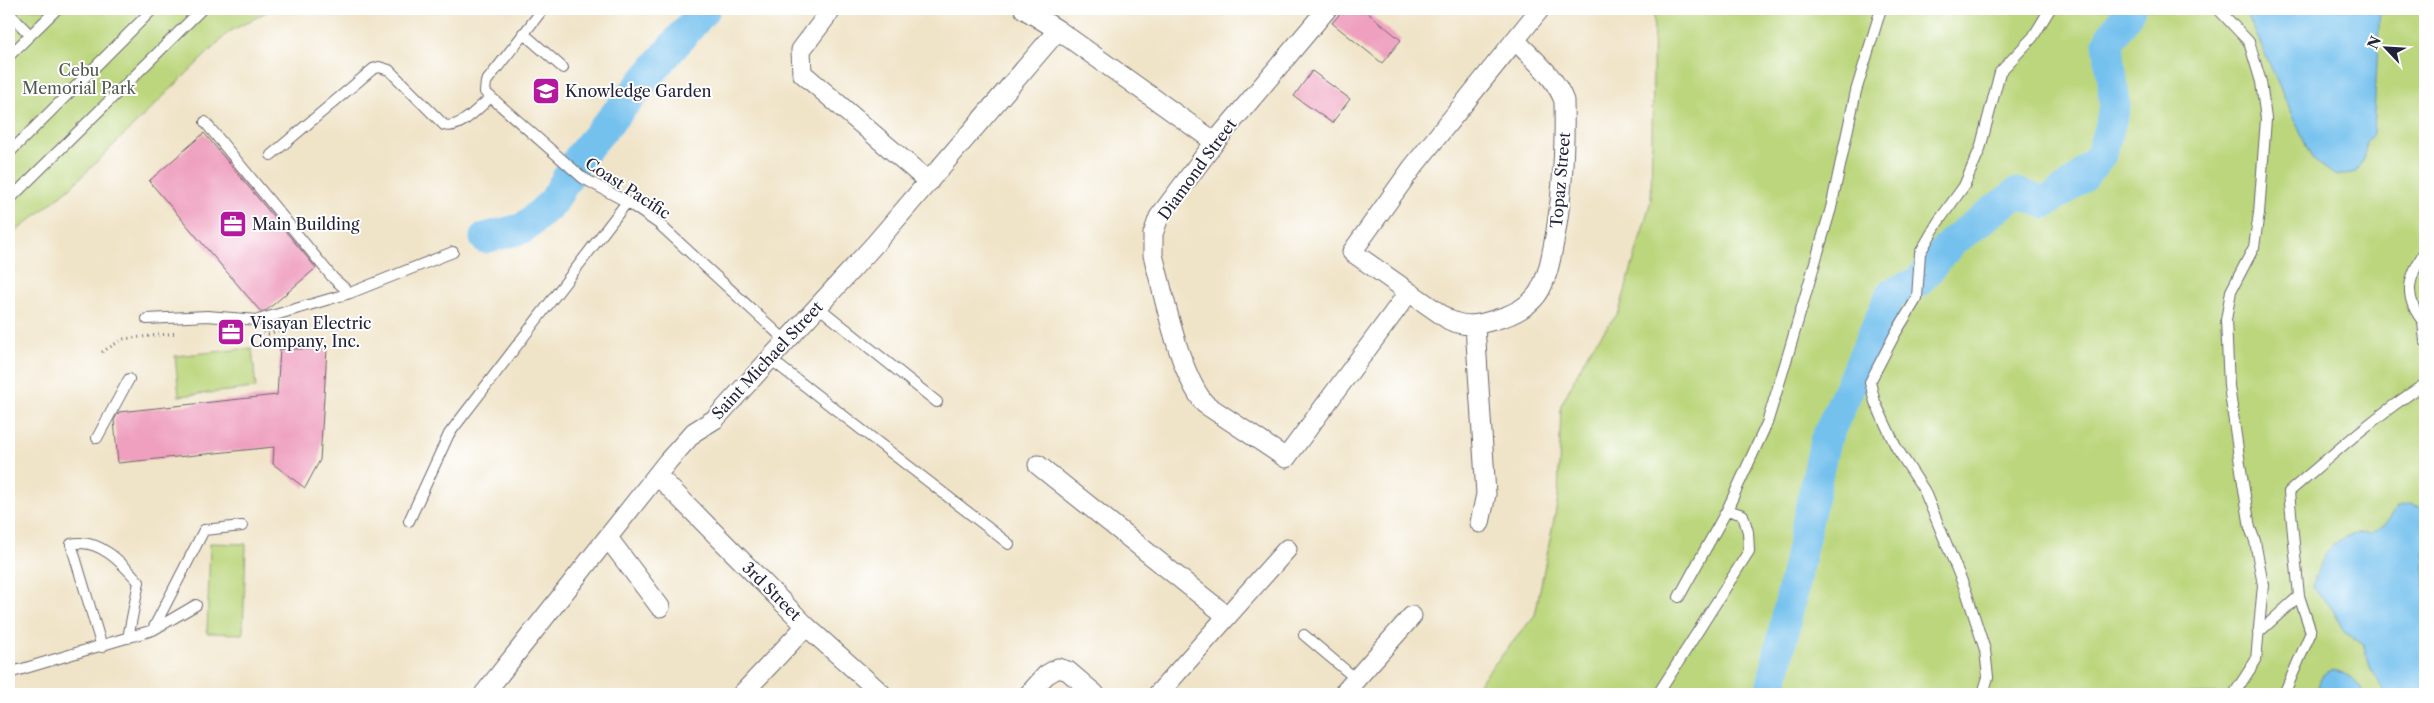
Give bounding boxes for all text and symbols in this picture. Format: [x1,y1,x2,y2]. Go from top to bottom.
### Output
north arrow [2362,22,2412,72]
text: N [2363,33,2385,52]
park label: Cebu Memorial Park [22,60,136,98]
school or university icon: Knowledge Garden [531,76,561,106]
place label: Knowledge Garden [565,81,712,101]
street label: Diamond Street [1154,114,1241,224]
street label: Topaz Street [1546,131,1574,229]
street label: Coast Pacific [581,153,675,223]
office icon: Main Building [218,209,248,239]
place label: Main Building [252,214,360,234]
street label: Saint Michael Street [707,297,827,423]
place label: Visayan Electric Company, Inc. [249,313,371,351]
office icon: Visayan Electric Company, Inc. [216,317,246,347]
street label: 3rd Street [739,558,806,625]

